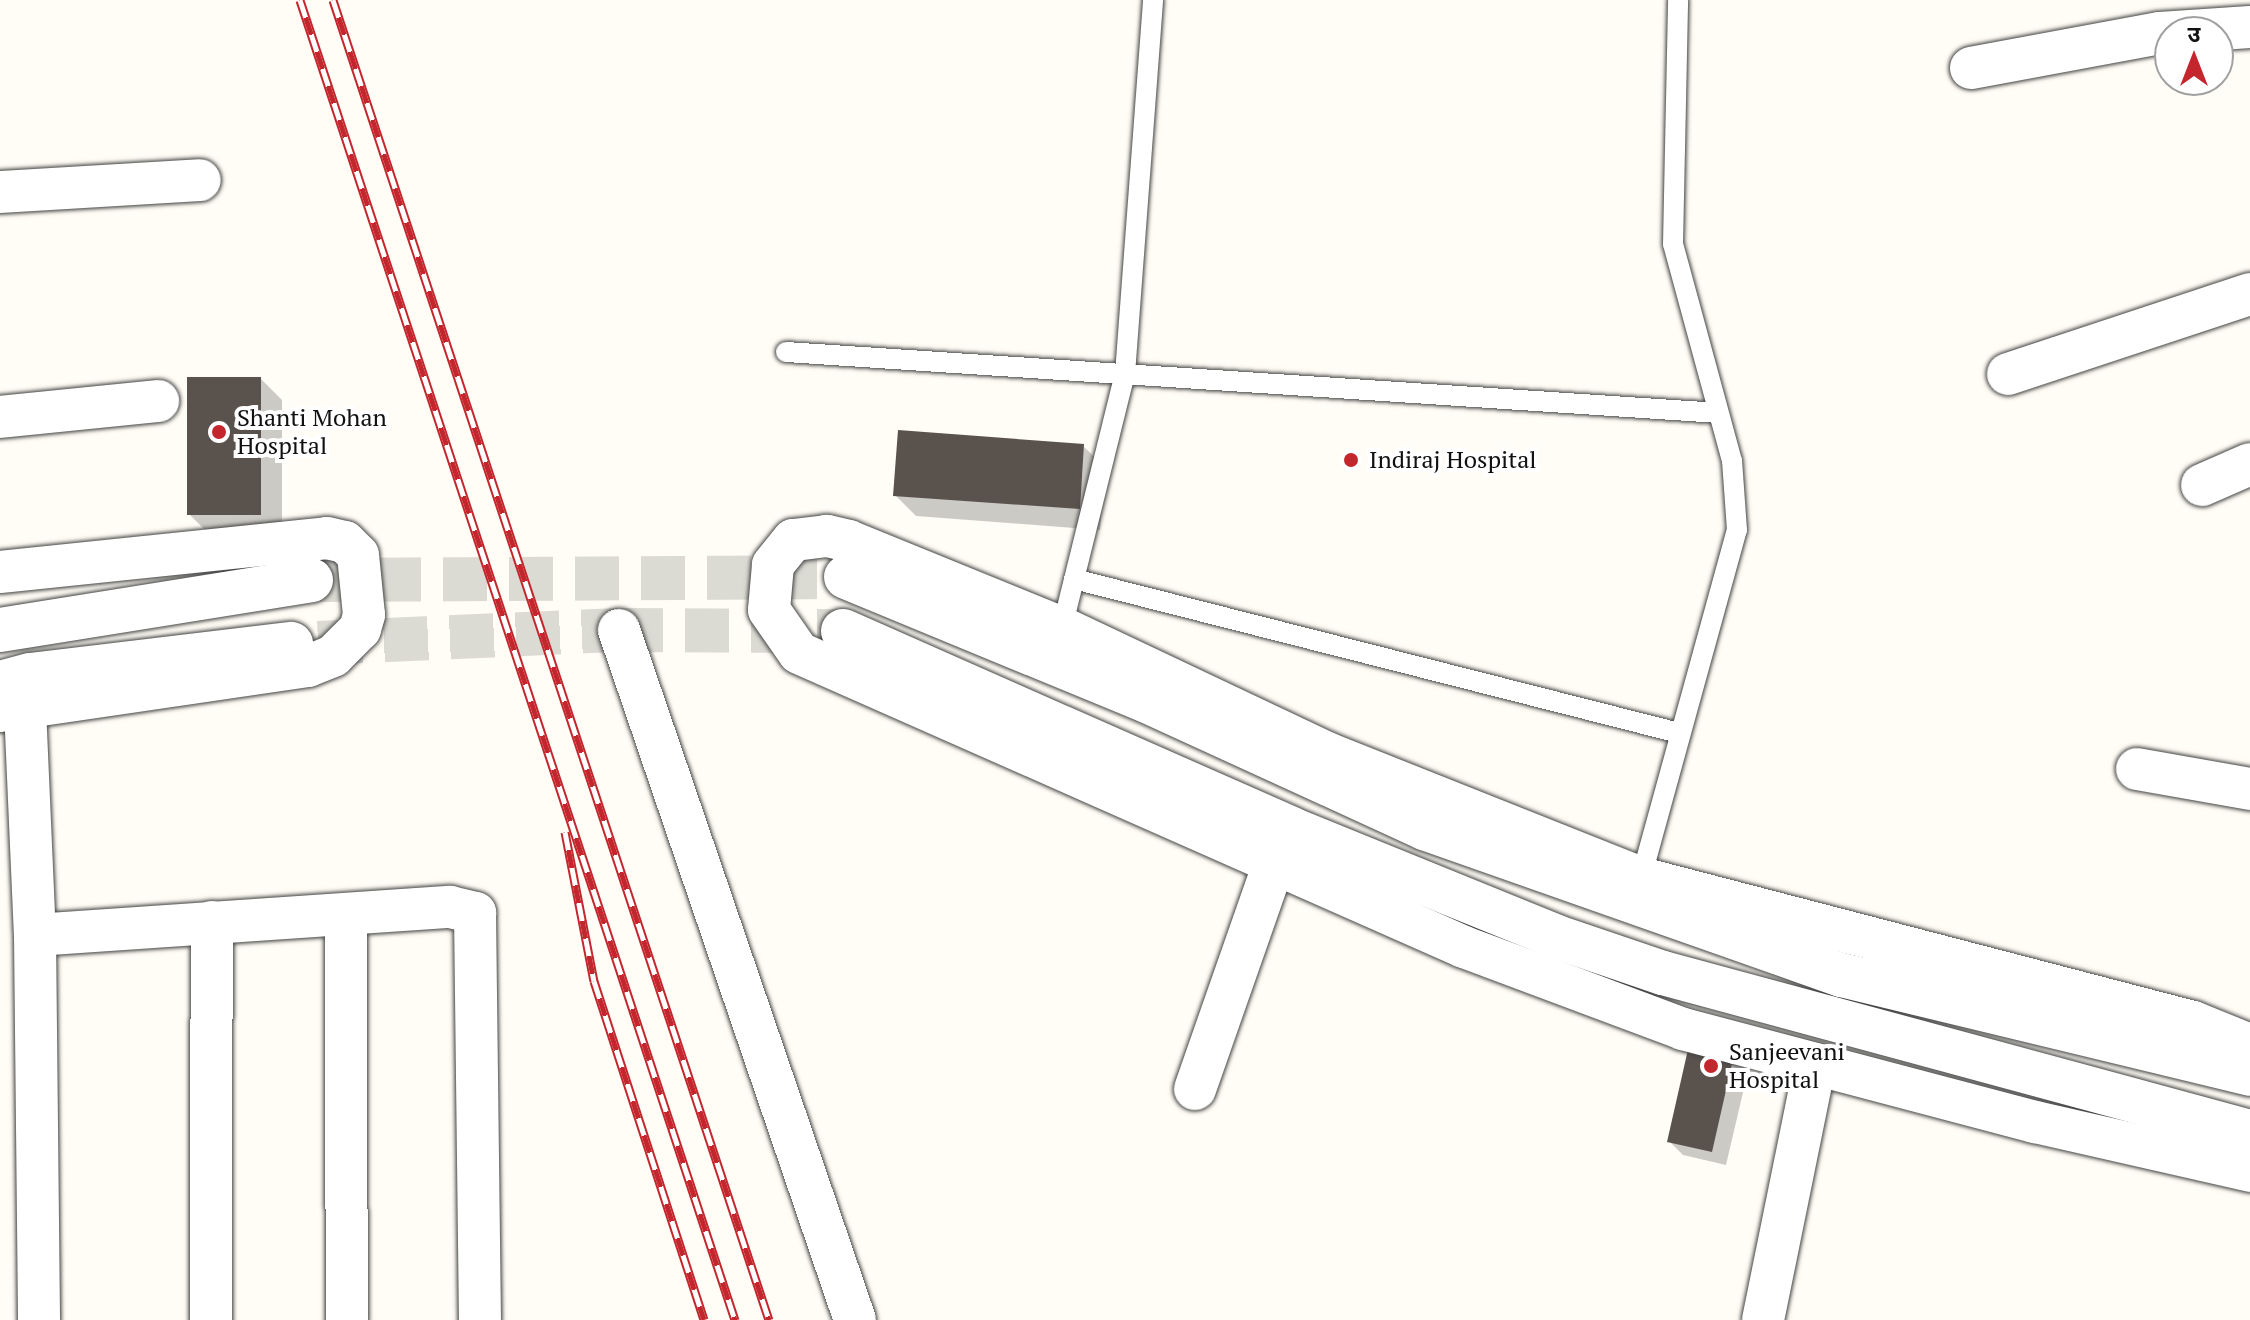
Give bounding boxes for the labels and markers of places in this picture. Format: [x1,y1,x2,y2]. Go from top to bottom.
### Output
place label: Shanti Mohan Hospital [237,404,387,460]
marker: Shanti Mohan Hospital [208,421,230,443]
place label: Indiraj Hospital [1369,446,1537,474]
marker: Indiraj Hospital [1340,449,1362,471]
place label: Sanjeevani Hospital [1729,1038,1845,1094]
marker: Sanjeevani Hospital [1700,1055,1722,1077]

